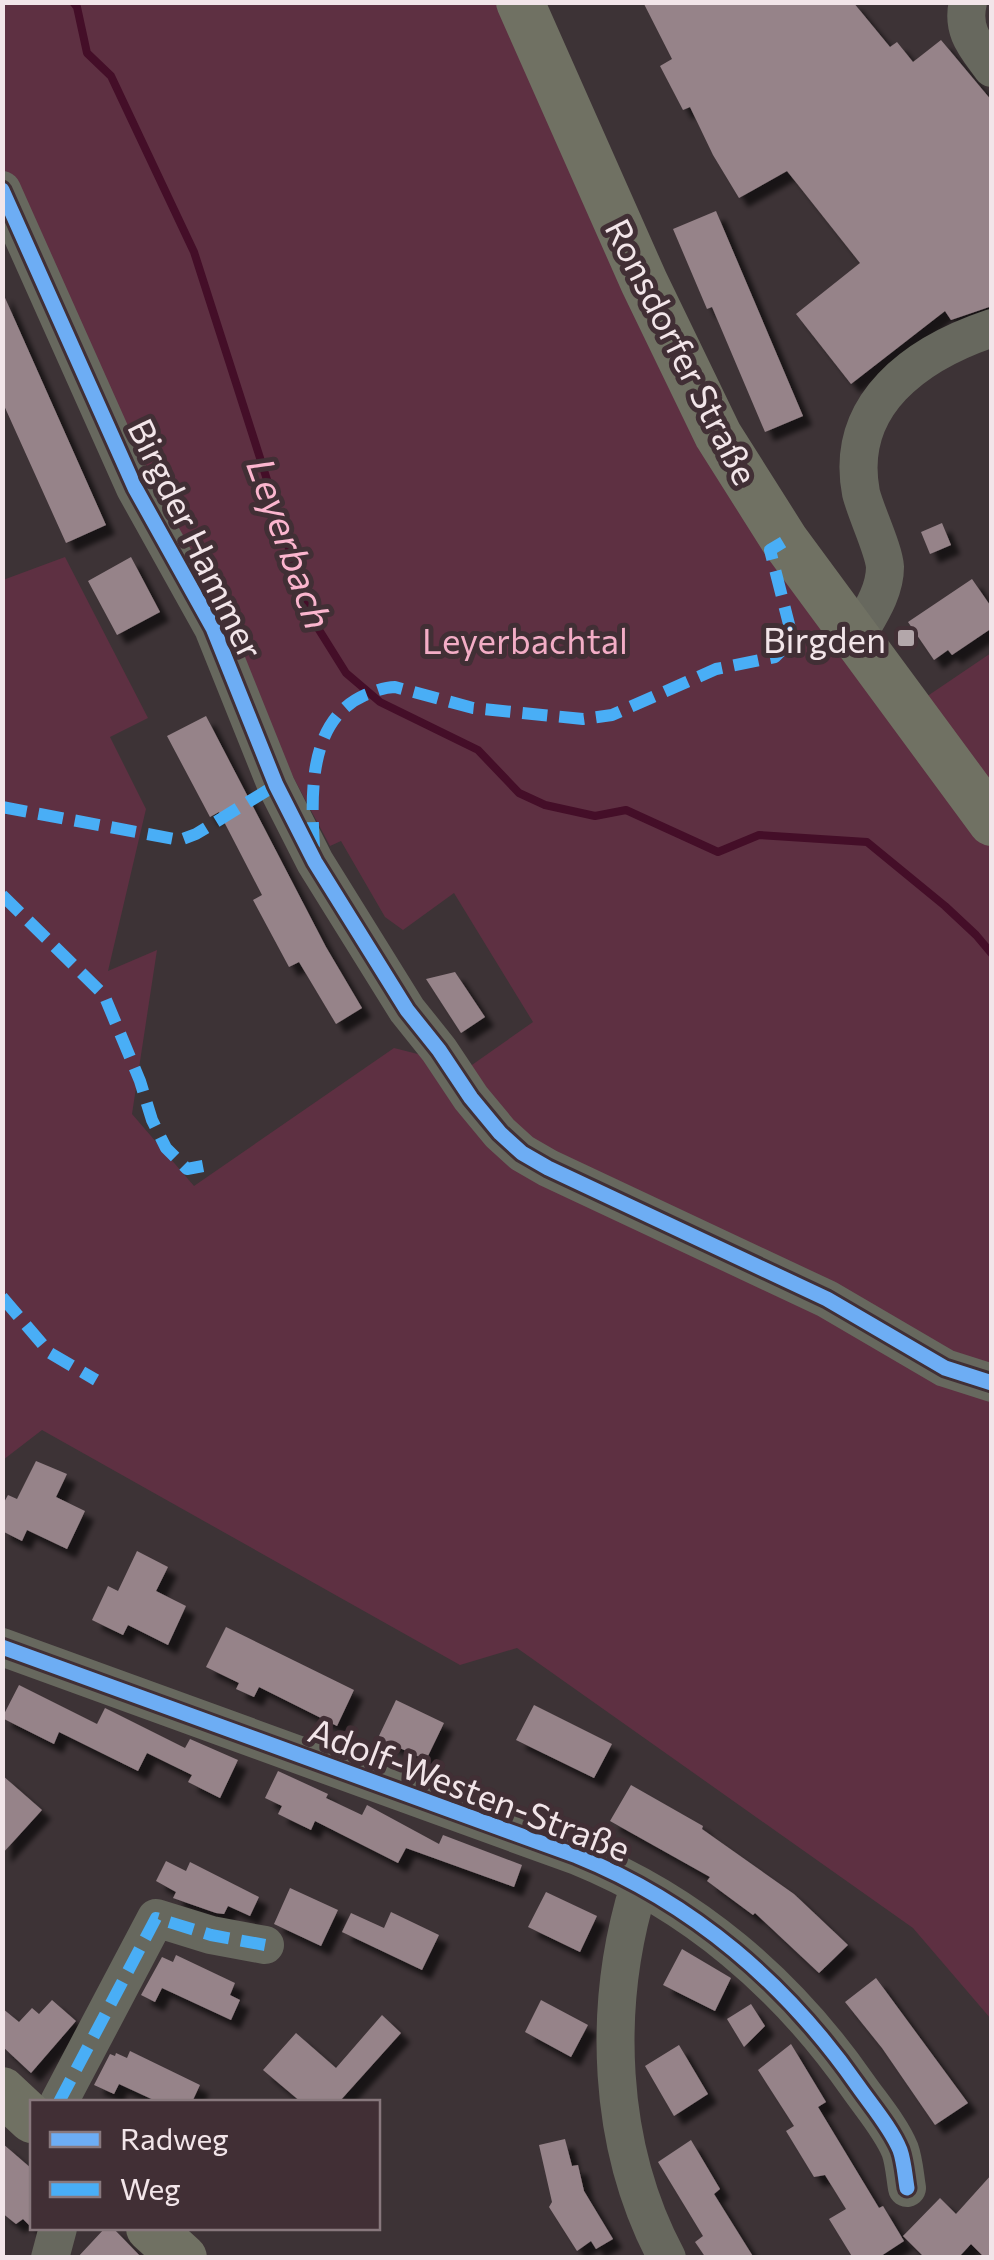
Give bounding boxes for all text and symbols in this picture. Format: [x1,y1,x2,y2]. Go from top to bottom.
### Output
street label: Ronsdorfer Straße [597,211,769,491]
street label: Birgder Hammer [120,411,274,665]
water label: Leyerbach [238,451,344,635]
place label: Birgden [763,617,886,660]
park label: Leyerbachtal [422,618,628,661]
marker: Birgden [895,627,917,649]
street label: Adolf-Westen-Straße [303,1707,637,1869]
legend [30,2100,380,2230]
text: Radweg [120,2119,229,2156]
text: Weg [120,2169,181,2206]

